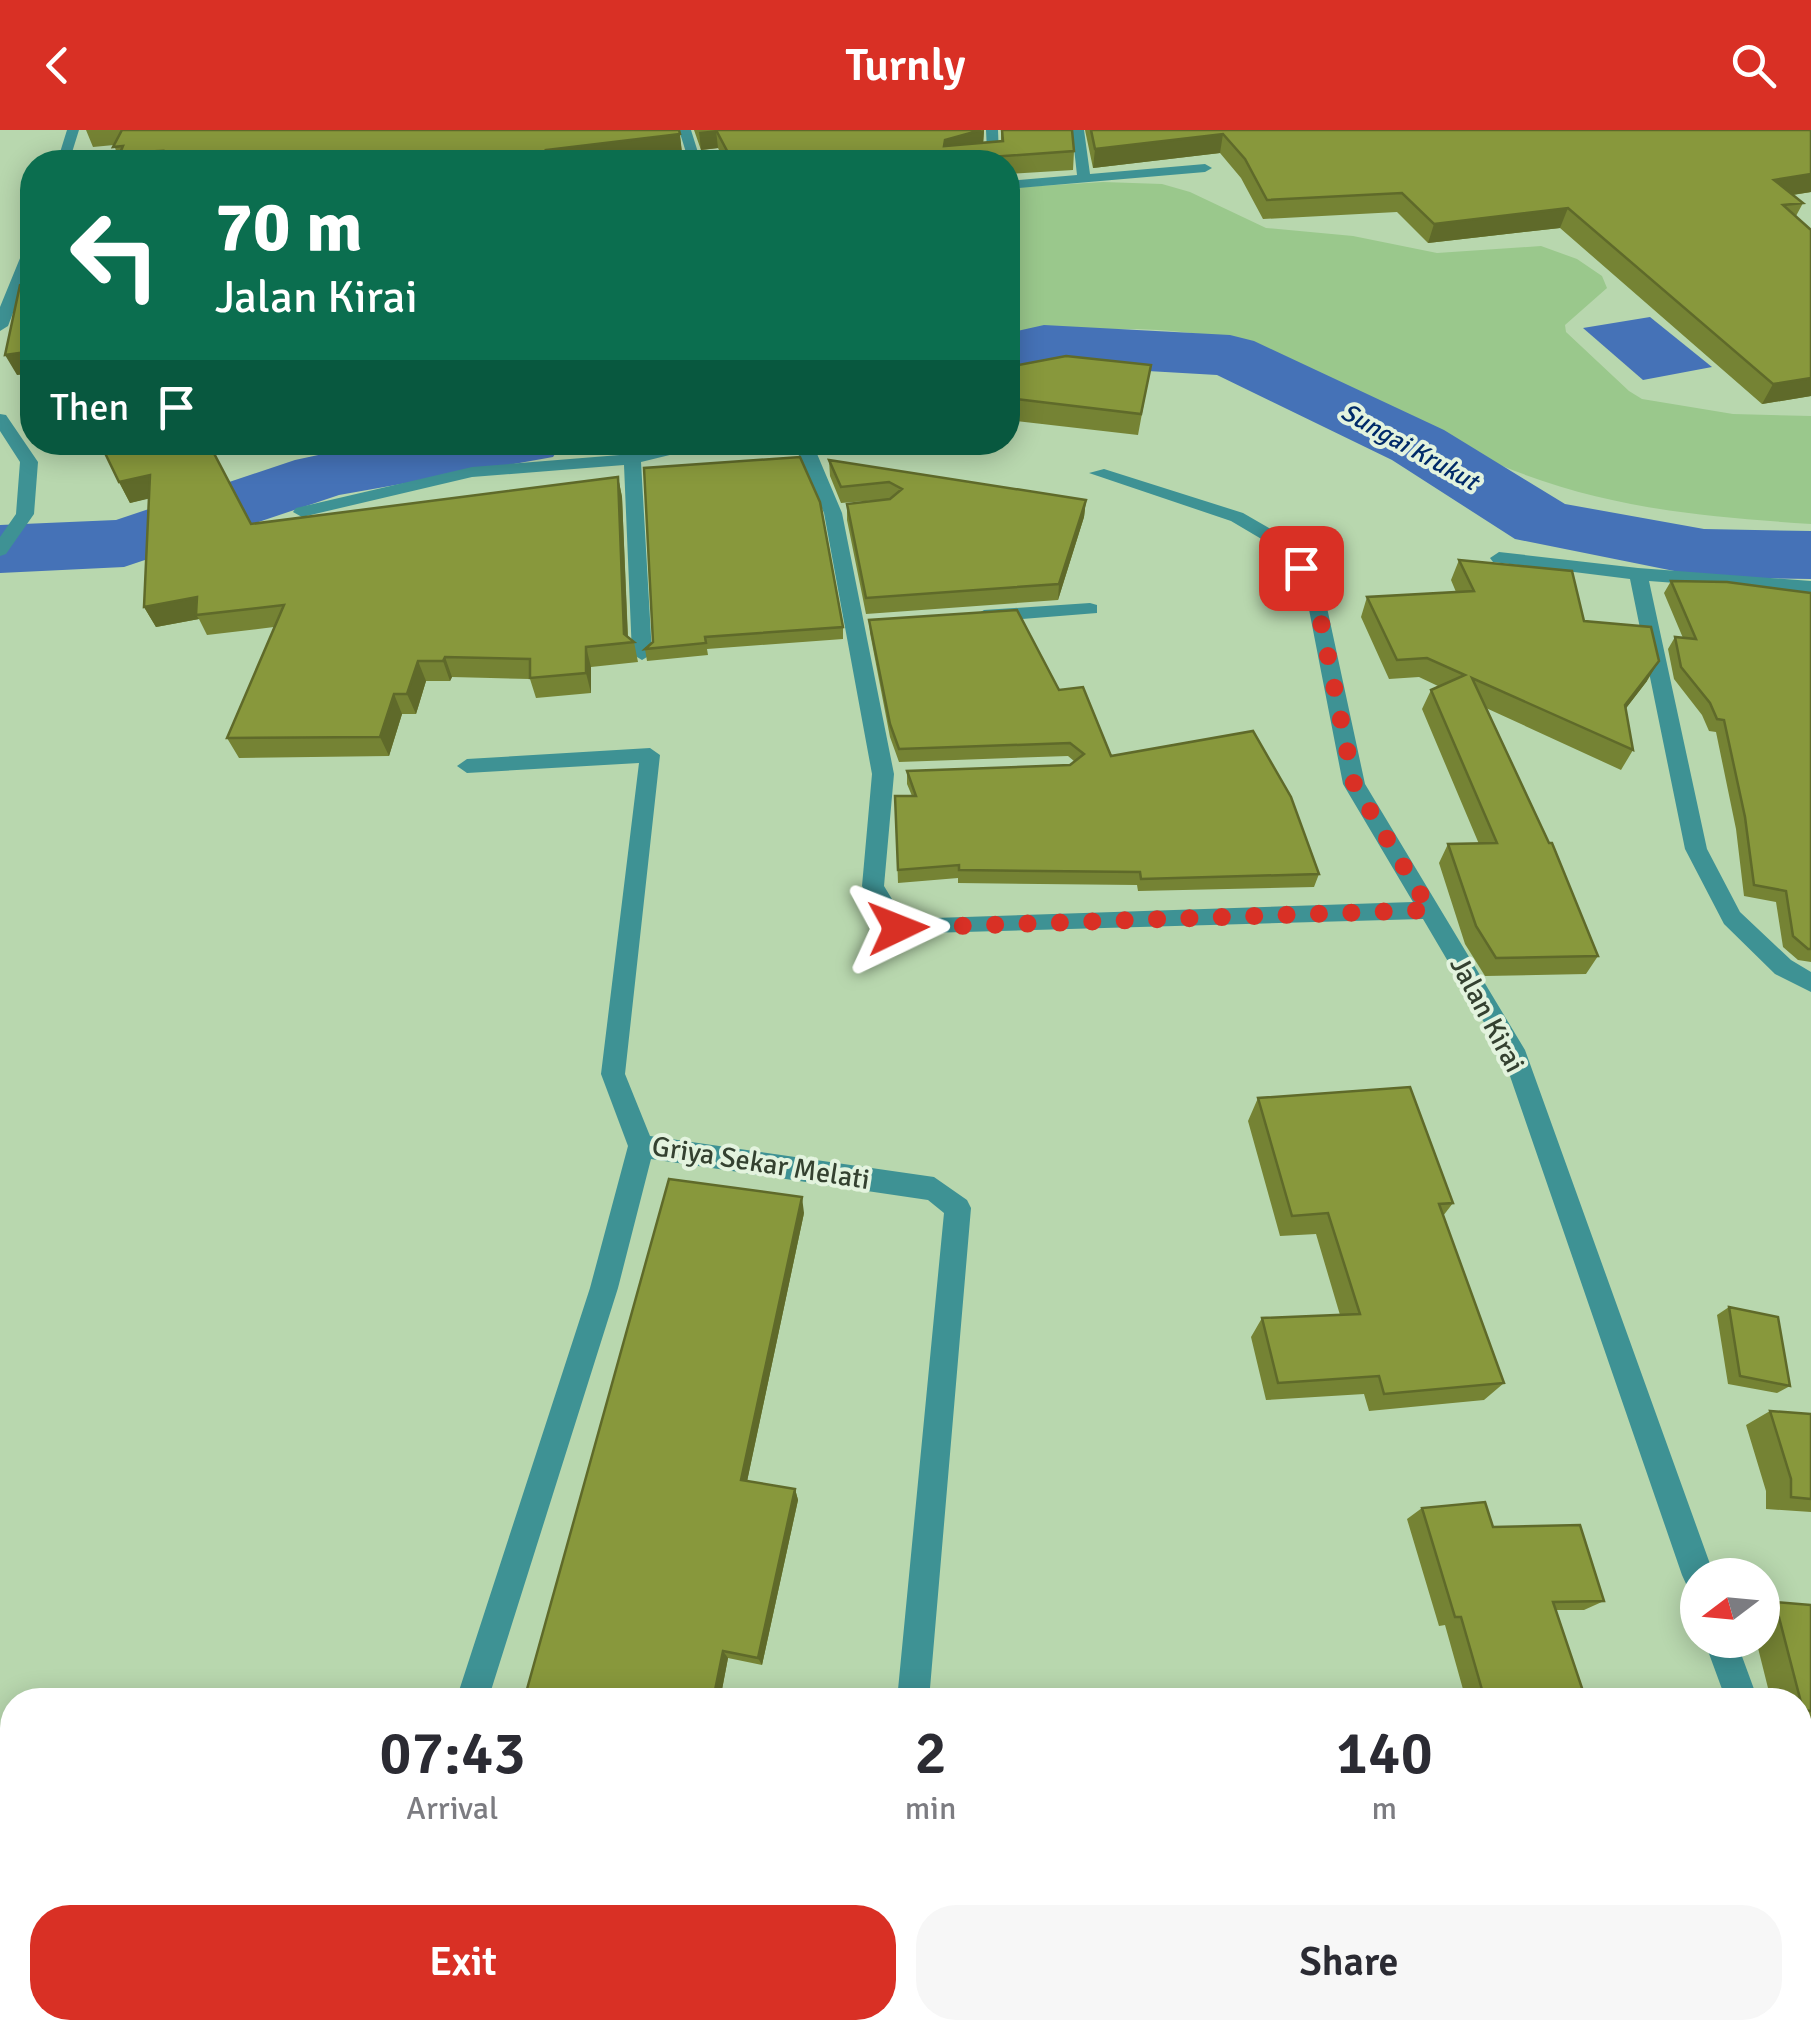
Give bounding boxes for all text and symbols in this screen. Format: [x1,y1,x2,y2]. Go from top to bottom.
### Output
icon: back [30,38,85,93]
text: Turnly [845,38,966,93]
icon: search [1726,38,1781,93]
text: 70 m [215,184,363,270]
icon: left [50,190,180,320]
text: Jalan Kirai [215,270,418,325]
icon: arrive [149,380,204,435]
text: Then [50,384,129,431]
water label: Sungai Krukut [1336,396,1486,498]
pin [1259,526,1344,611]
icon: arrive [1274,541,1329,596]
position arrow [846,876,950,980]
street label: Jalan Kirai [1443,951,1532,1078]
street label: Griya Sekar Melati [650,1129,872,1197]
north arrow [1680,1558,1780,1658]
map controls [1680,1558,1780,1658]
text: 07:43 [379,1717,526,1791]
text: 2 [914,1717,947,1791]
text: 140 [1336,1717,1433,1791]
text: Arrival [406,1789,499,1828]
text: min [905,1789,956,1828]
text: m [1371,1789,1397,1828]
button: Exit [30,1905,896,2020]
button: Share [916,1905,1782,2020]

